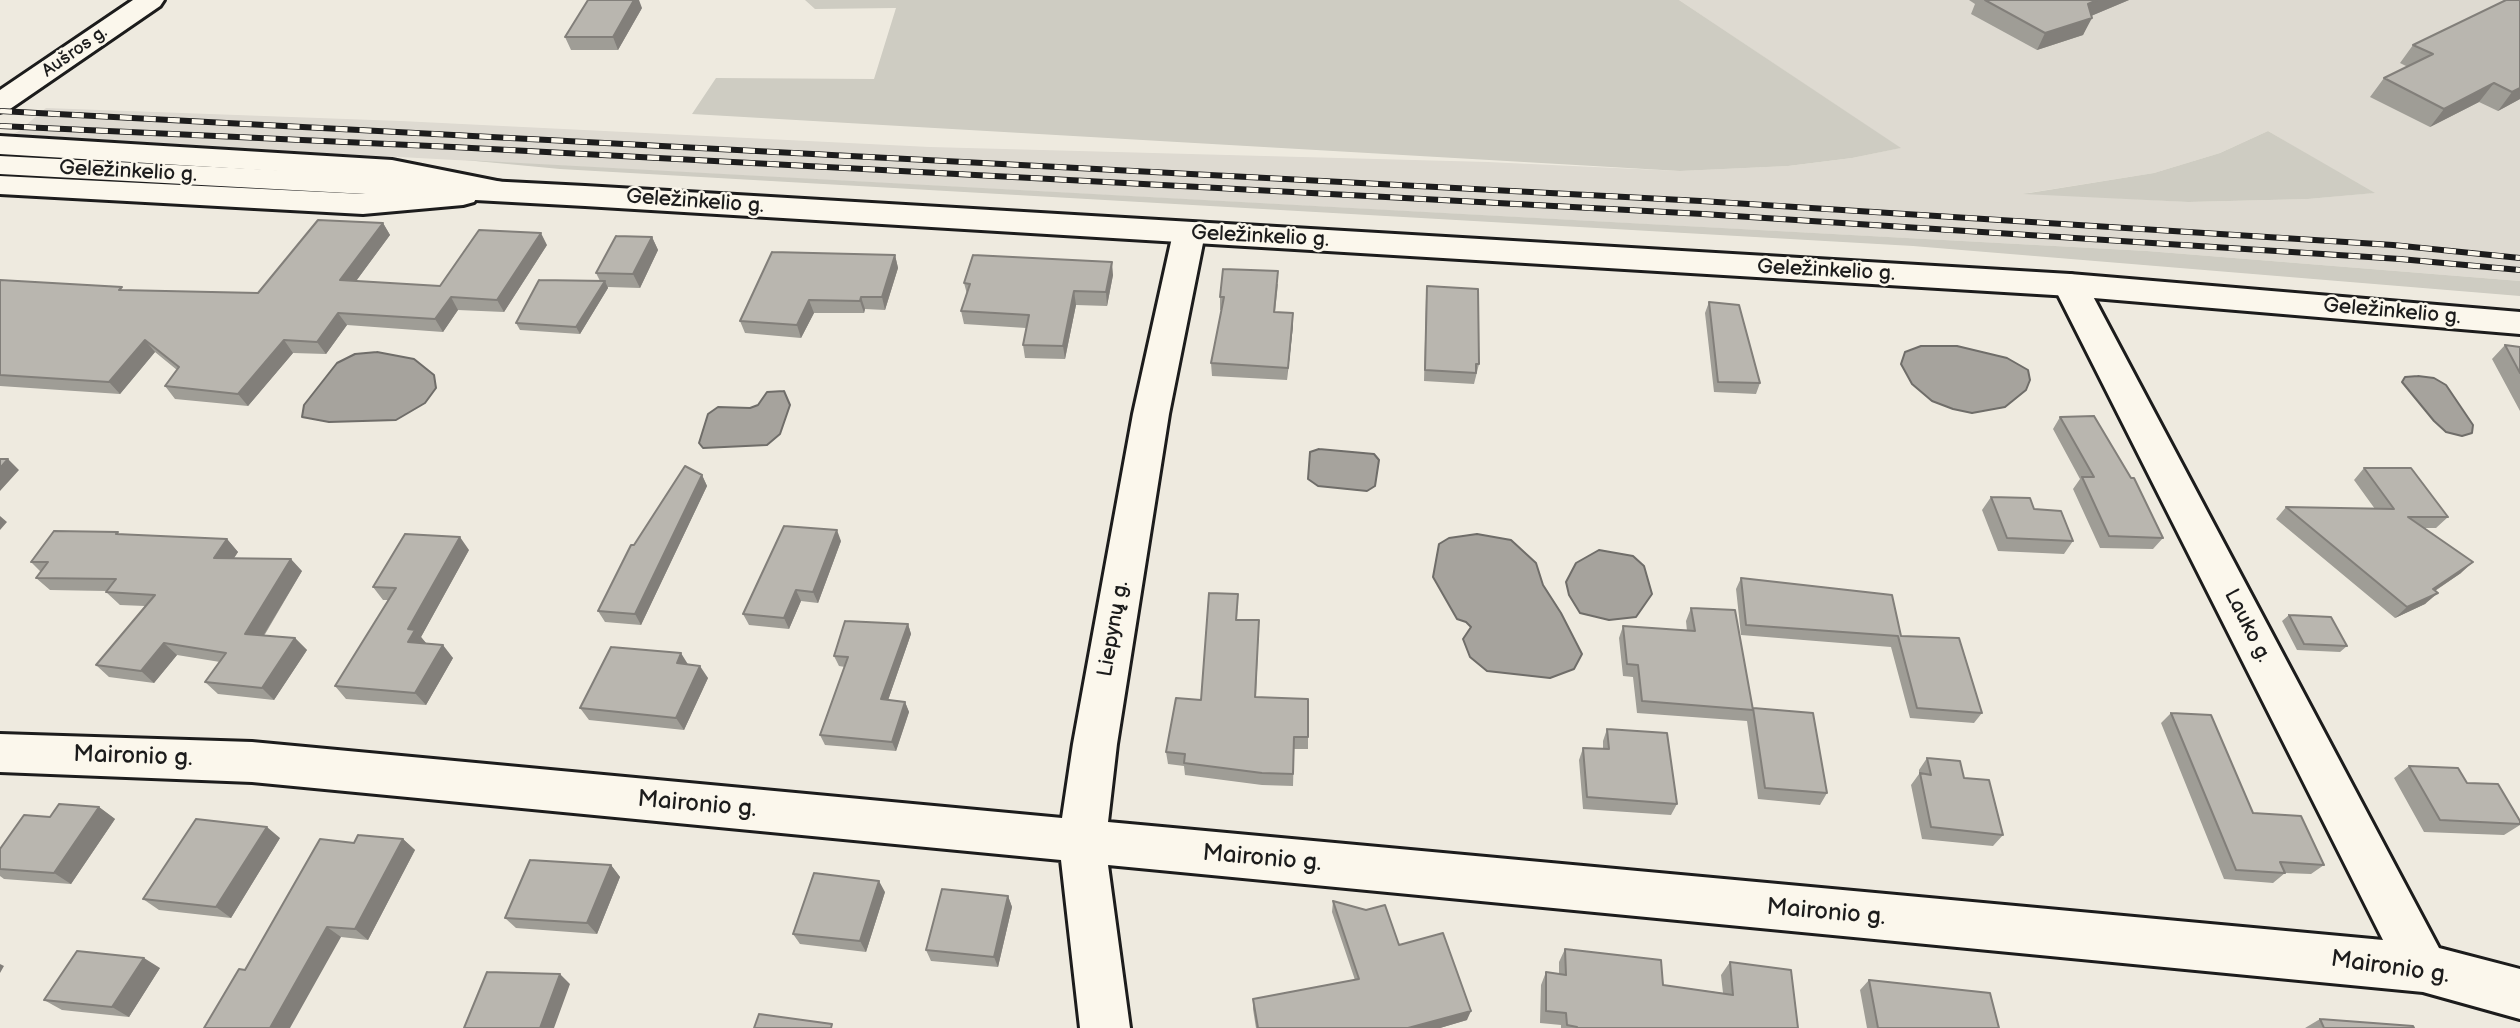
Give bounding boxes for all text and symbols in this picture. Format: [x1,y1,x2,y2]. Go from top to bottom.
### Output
street label: Aušros g. [38,22,112,82]
street label: Geležinkelio g. [58,156,198,188]
street label: Geležinkelio g. [625,185,765,219]
street label: Geležinkelio g. [1190,221,1330,253]
street label: Geležinkelio g. [1756,255,1896,287]
street label: Geležinkelio g. [2322,293,2462,331]
street label: Liepynų g. [1093,579,1135,679]
street label: Lauko g. [2218,585,2276,667]
street label: Maironio g. [73,741,193,773]
street label: Maironio g. [636,785,758,825]
street label: Maironio g. [1201,839,1323,879]
street label: Maironio g. [1765,893,1887,933]
street label: Maironio g. [2329,945,2451,991]

